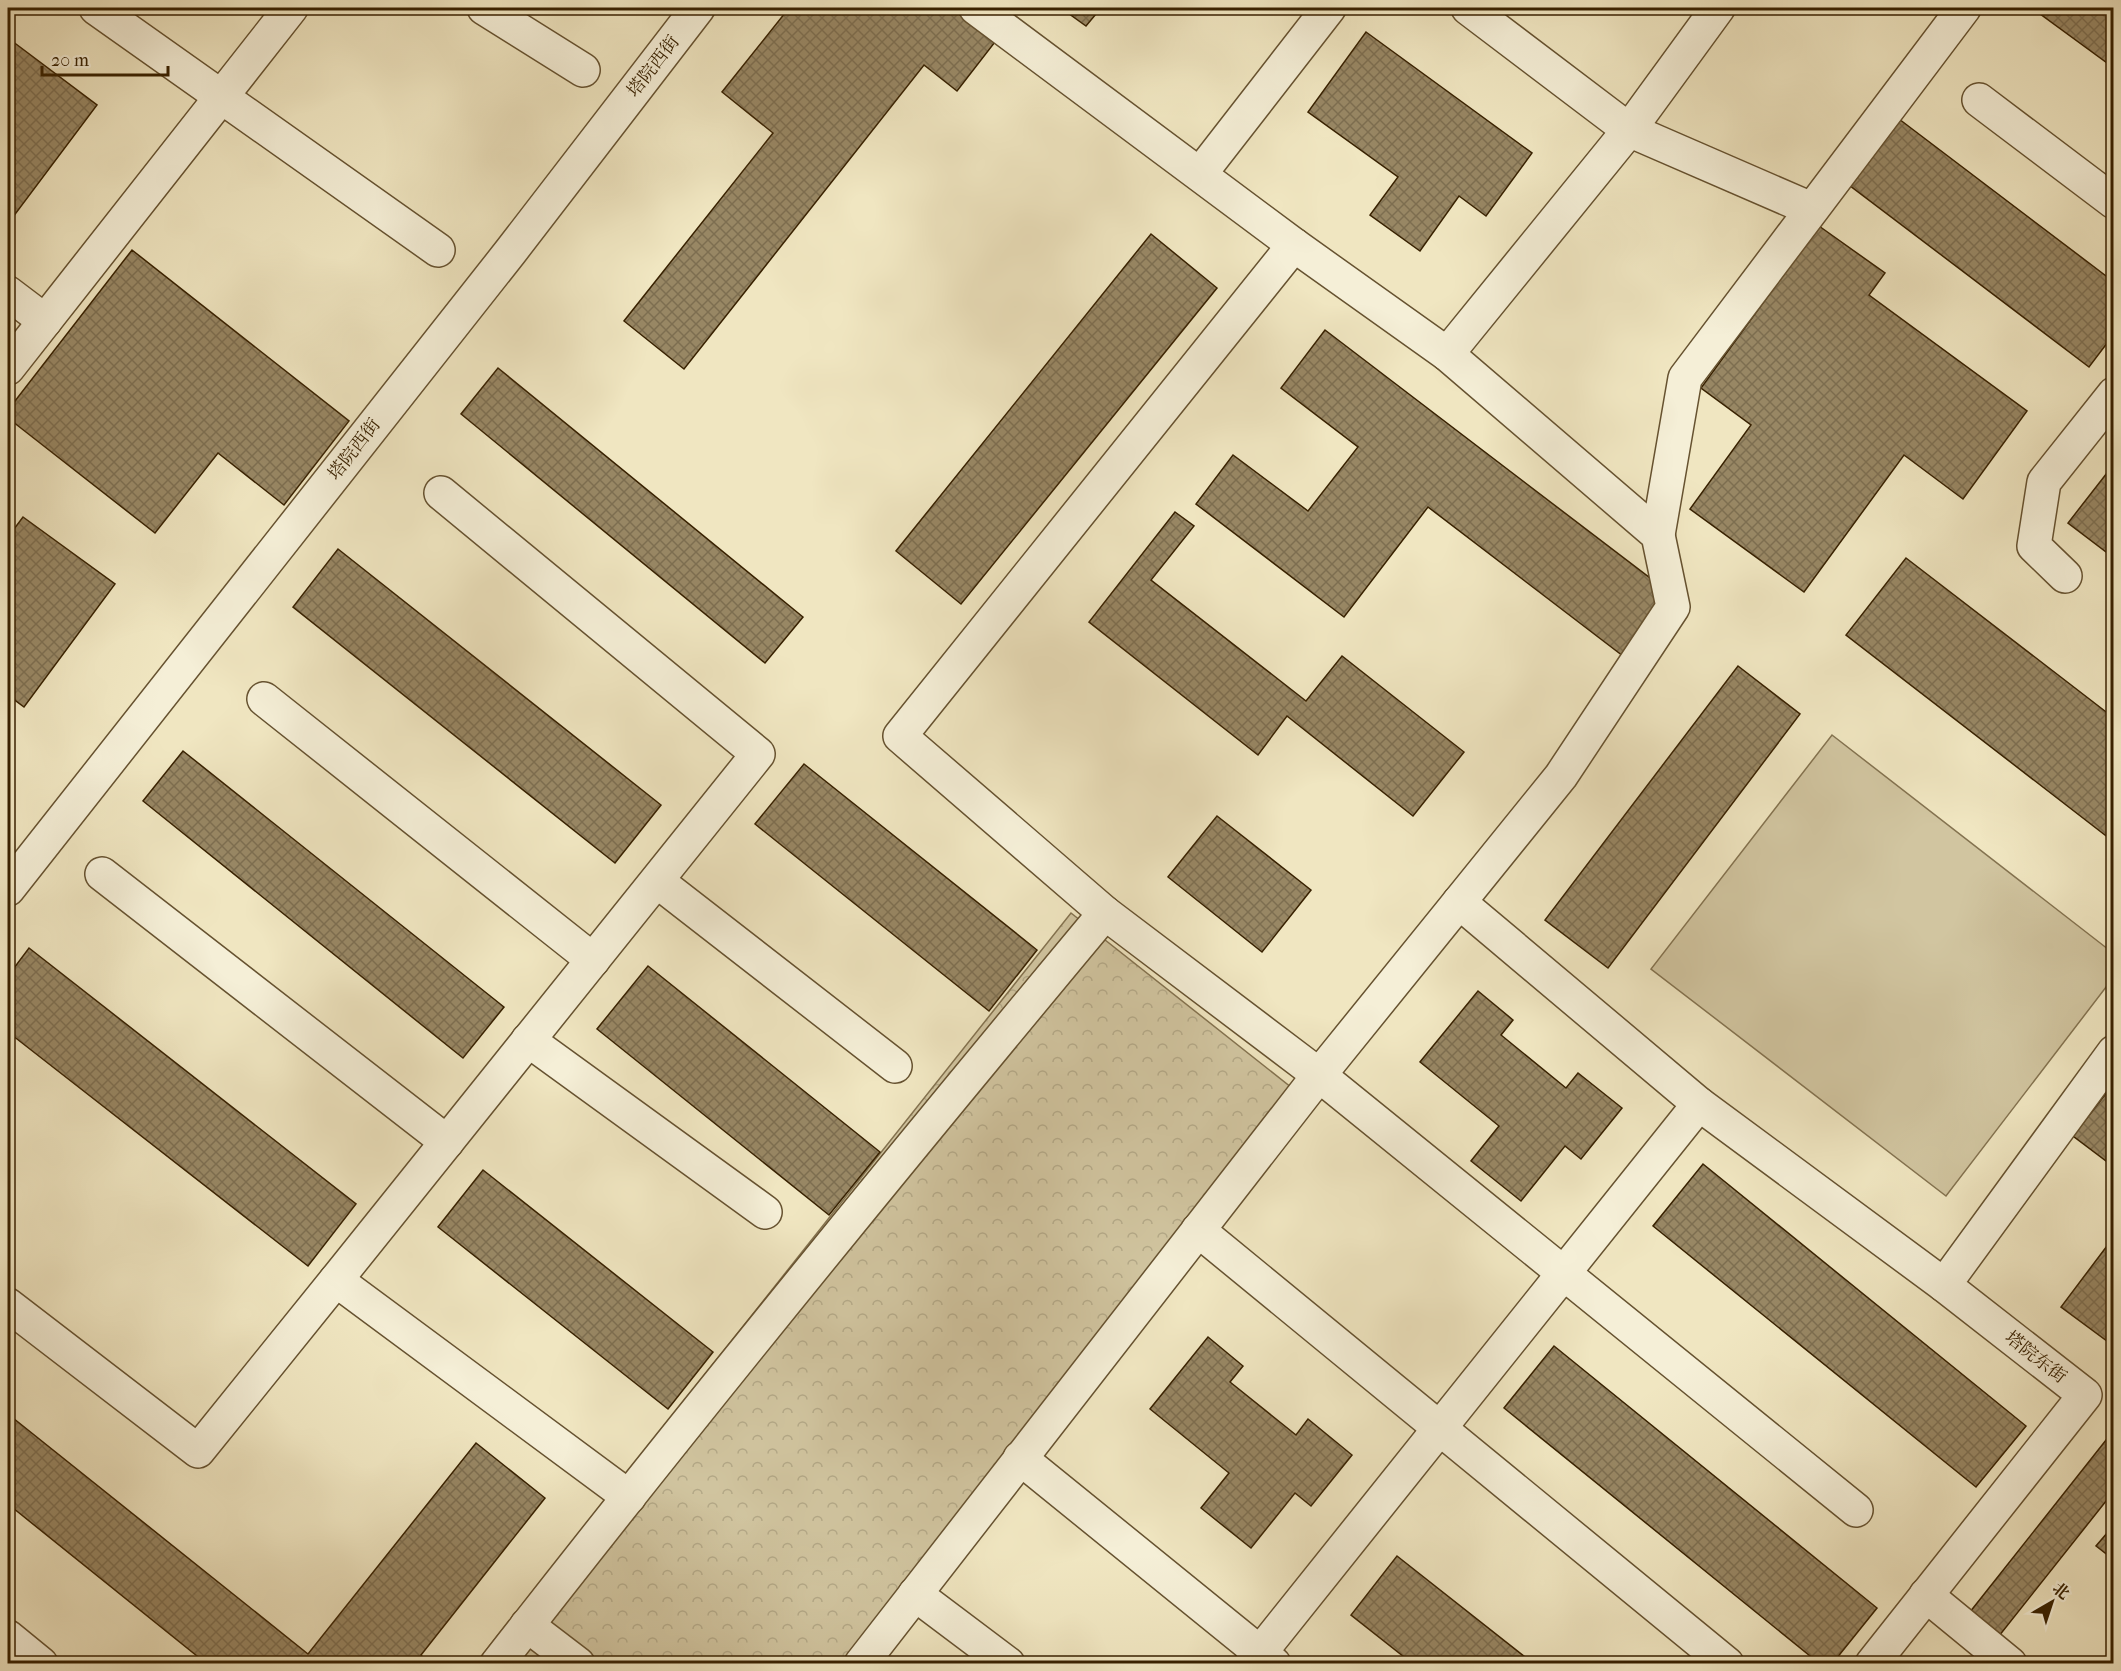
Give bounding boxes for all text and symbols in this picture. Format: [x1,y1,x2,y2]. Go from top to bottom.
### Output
street label: 塔院西街 [623,31,684,101]
scale bar [42,39,168,77]
text: 20 m [51,50,89,71]
street label: 塔院西街 [324,414,385,484]
street label: 塔院东街 [2001,1327,2071,1388]
north arrow [2022,1572,2082,1632]
text: 北 [2049,1578,2073,1603]

